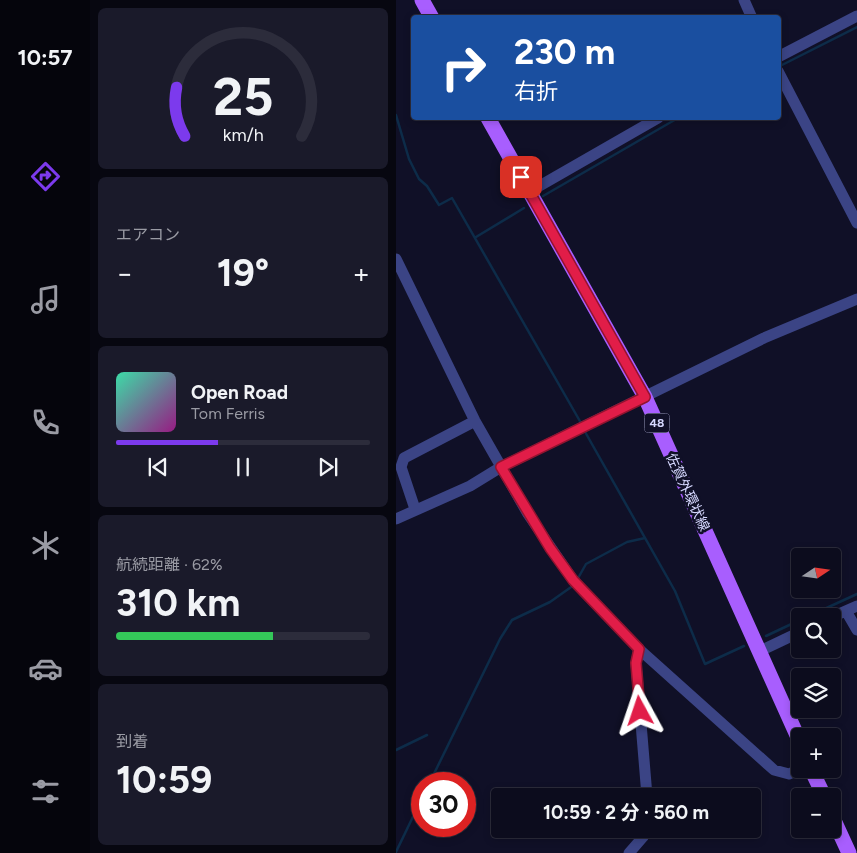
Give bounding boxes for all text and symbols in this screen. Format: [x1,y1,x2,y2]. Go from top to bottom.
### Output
text: 230 m [514,31,615,73]
icon: right [431,35,496,100]
text: 10:57 [17,44,73,71]
text: 25 [213,66,273,128]
text: 右折 [514,78,558,105]
text: km/h [223,124,263,145]
pin [500,156,542,198]
icon: directions [28,159,63,194]
icon: arrive [507,163,535,191]
text: エアコン [116,225,180,244]
text: 19° [217,250,269,296]
text: − [116,256,133,290]
text: + [353,256,370,290]
icon: music [28,282,63,317]
text: Open Road [191,381,288,404]
text: Tom Ferris [191,404,265,423]
icon: phone [28,405,63,440]
road number: 48 [644,413,670,432]
street label: 佐賀外環状線 [662,451,713,534]
icon: previous [144,453,172,481]
icon: pause [229,453,257,481]
icon: next [314,453,342,481]
icon: climate [28,528,63,563]
north arrow [791,548,841,598]
map controls [791,548,841,838]
text: 航続距離 · 62% [116,555,223,574]
text: 310 km [116,580,240,626]
button: search [791,608,841,658]
icon: car [28,651,63,686]
button: layers [791,668,841,718]
position arrow [613,684,665,736]
button: + [791,728,841,778]
text: 到着 [116,732,148,751]
text: 10:59 [116,757,212,803]
speed limit sign: 30 [411,772,476,837]
icon: filters [28,774,63,809]
button: − [791,788,841,838]
text: 10:59 · 2 分 · 560 m [543,801,709,824]

